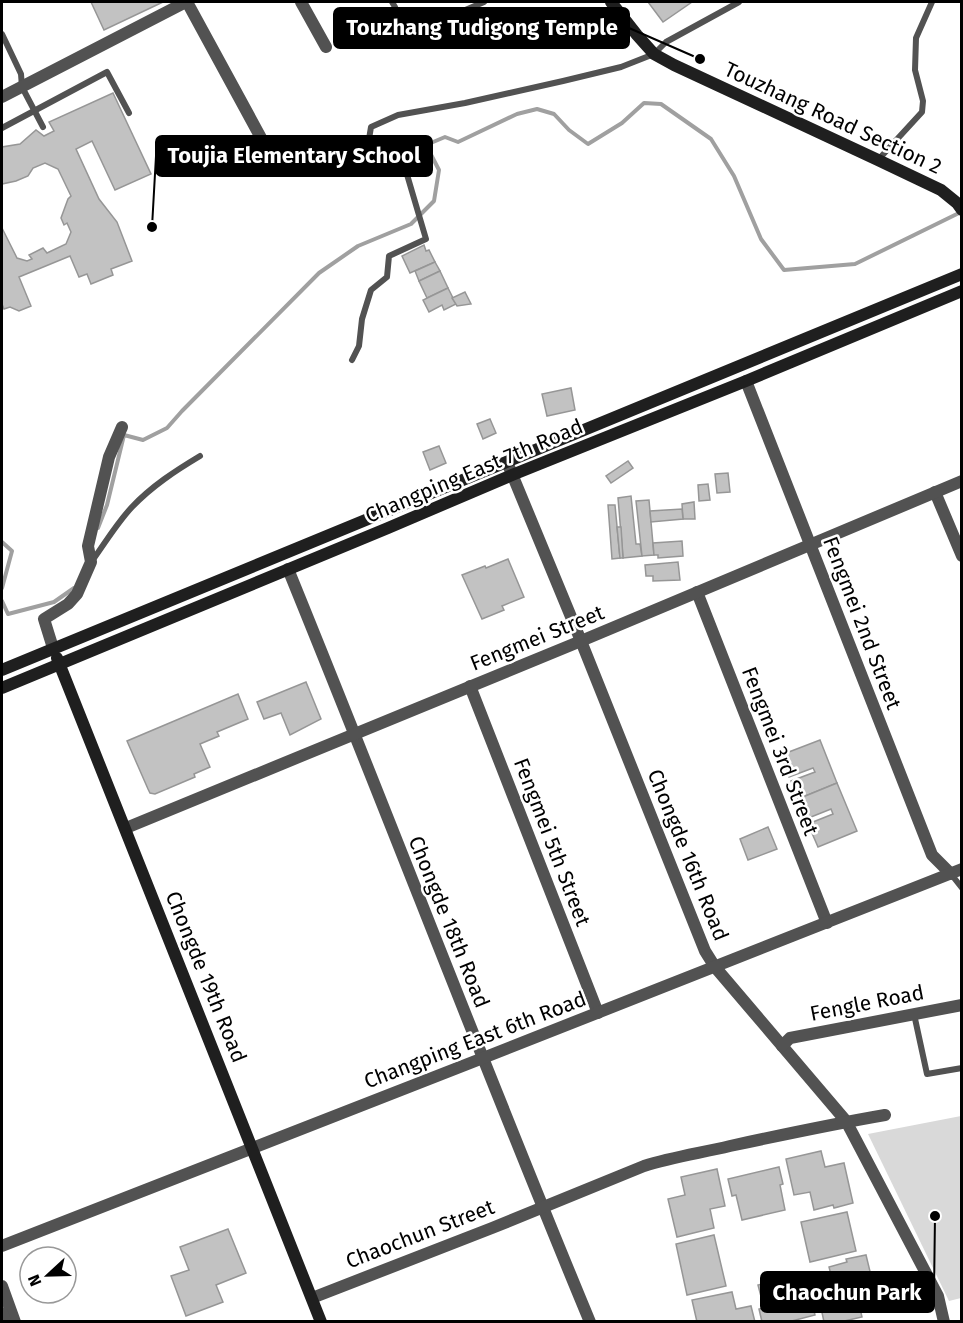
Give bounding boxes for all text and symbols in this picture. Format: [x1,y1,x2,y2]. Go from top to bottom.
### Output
callout: Touzhang Tudigong Temple [334,8,629,48]
text: Touzhang Tudigong Temple [346,14,618,41]
street label: Touzhang Road Section 2 [720,56,946,180]
callout: Toujia Elementary School [156,136,432,176]
text: Toujia Elementary School [168,142,421,169]
street label: Changping East 7th Road [361,413,587,529]
street label: Fengmei 2nd Street [817,533,907,713]
street label: Fengmei Street [466,599,608,677]
street label: Fengmei 3rd Street [736,663,824,839]
street label: Fengmei 5th Street [508,754,596,930]
street label: Chongde 16th Road [642,765,734,945]
street label: Chongde 18th Road [403,832,495,1012]
street label: Chongde 19th Road [160,887,252,1067]
street label: Fengle Road [808,979,926,1027]
street label: Changping East 6th Road [360,986,590,1094]
street label: Chaochun Street [342,1194,498,1274]
north arrow [18,1245,78,1305]
text: N [24,1272,45,1289]
callout: Chaochun Park [761,1272,934,1312]
text: Chaochun Park [773,1279,922,1306]

